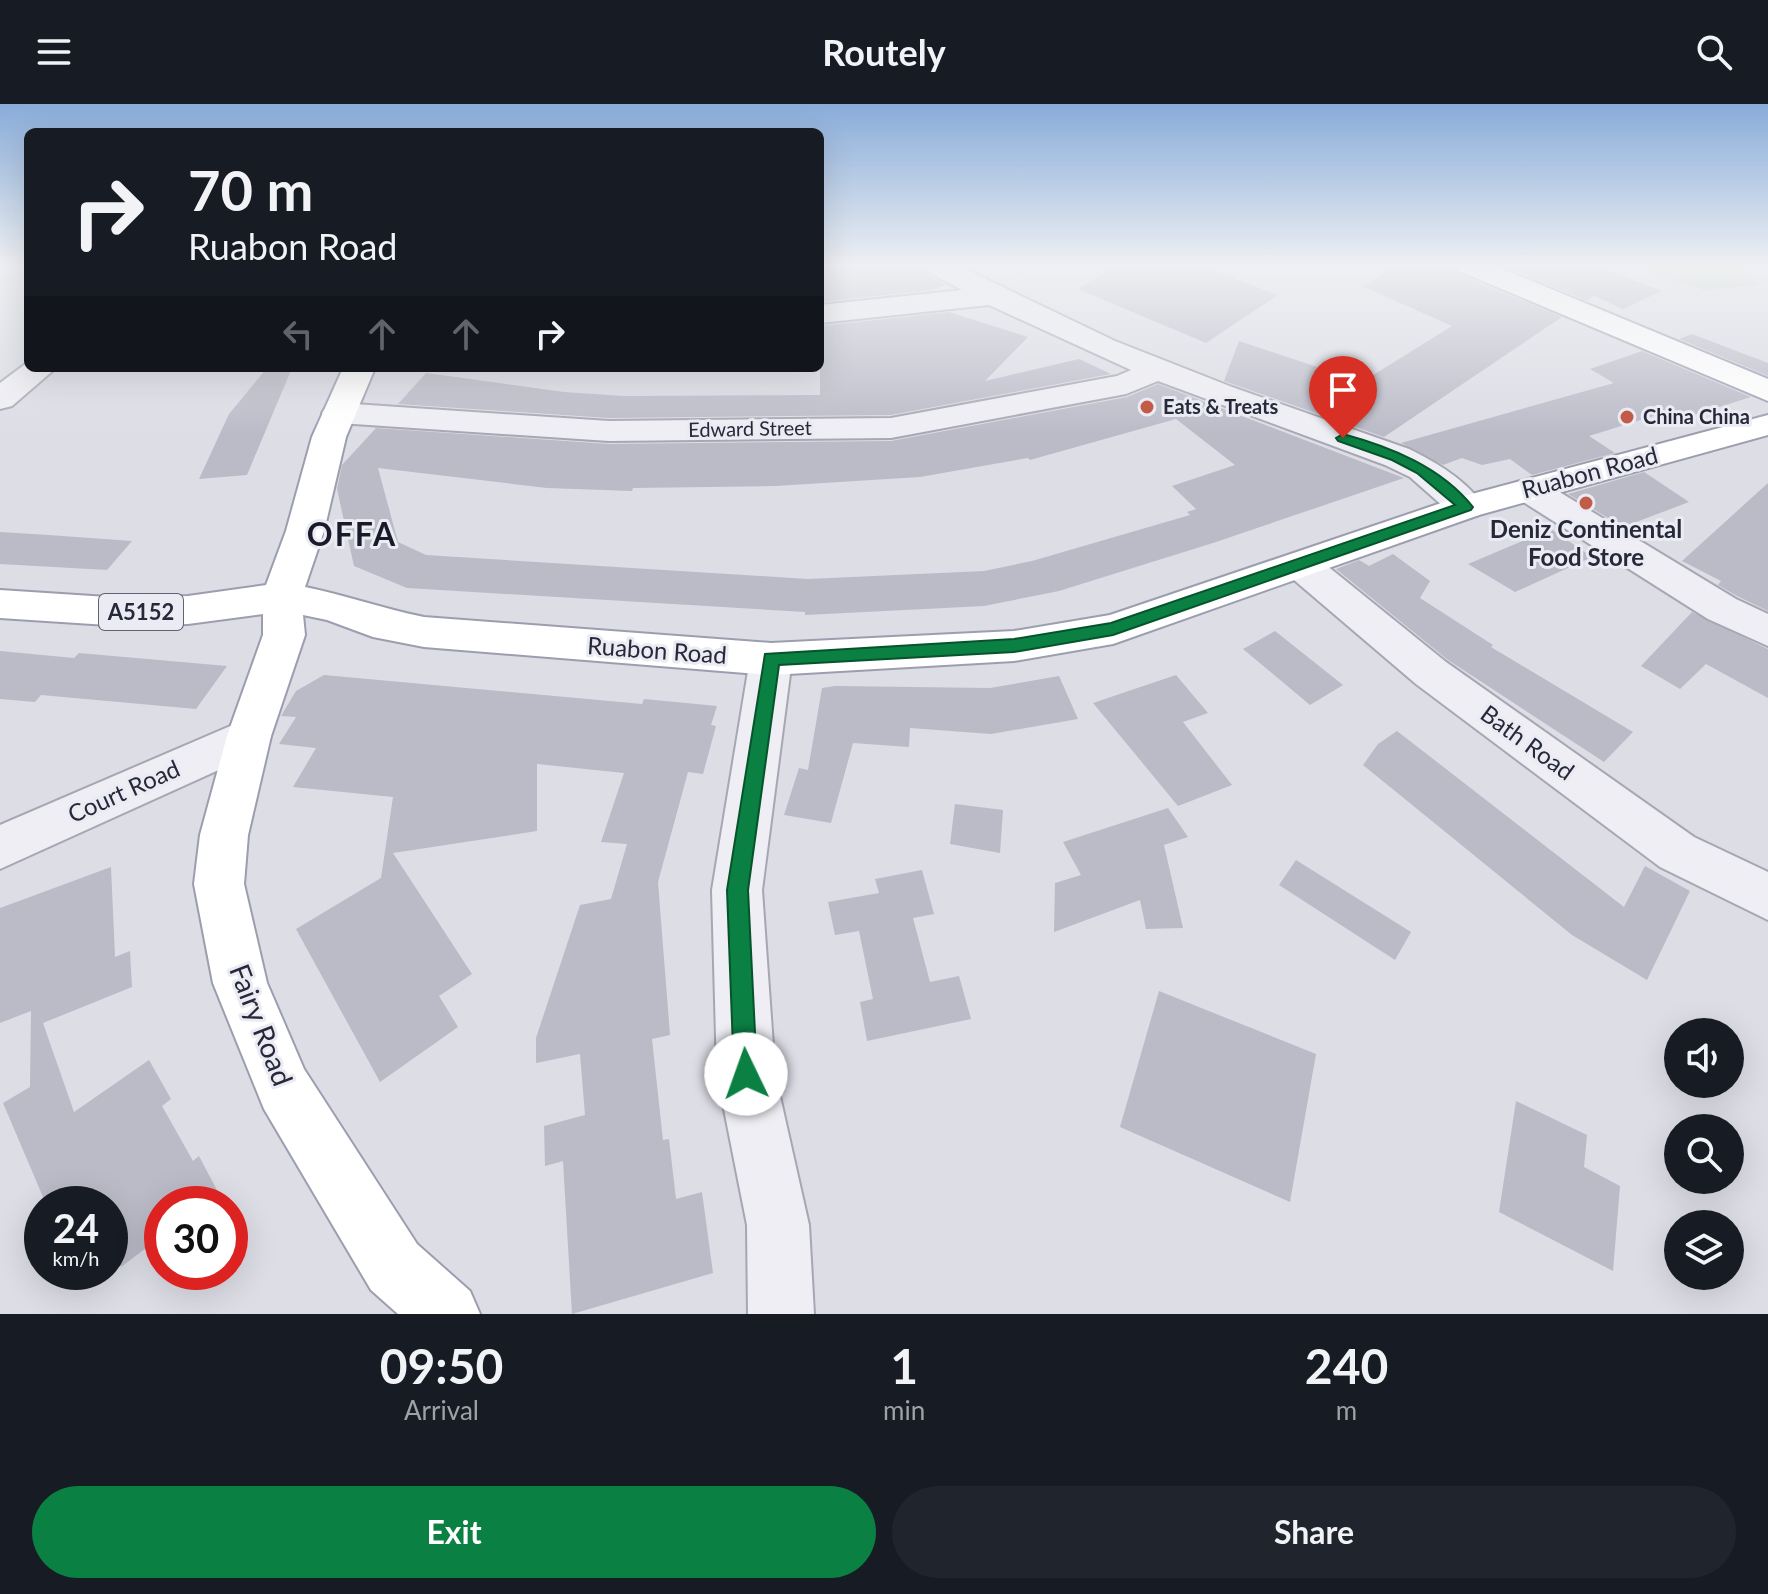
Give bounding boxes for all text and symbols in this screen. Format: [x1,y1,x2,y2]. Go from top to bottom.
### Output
icon: menu [32,30,76,74]
text: Routely [822,30,946,74]
icon: search [1692,30,1736,74]
text: 70 m [188,156,313,223]
icon: right [56,160,160,264]
text: Ruabon Road [188,224,398,268]
icon: left [276,312,320,356]
icon: ahead [360,312,404,356]
icon: ahead [444,312,488,356]
icon: right [528,312,572,356]
pin [1309,356,1377,438]
icon: arrive [1321,368,1365,412]
place label: Eats & Treats [1163,394,1279,418]
marker: Eats & Treats [1138,398,1156,416]
place label: China China [1643,404,1750,428]
marker: China China [1618,408,1636,426]
street label: Edward Street [688,415,812,441]
street label: Ruabon Road [1518,439,1661,504]
marker: Deniz Continental Food Store [1577,494,1595,512]
district label: OFFA [307,514,397,553]
place label: Deniz Continental Food Store [1490,514,1682,571]
road number: A5152 [99,594,183,630]
street label: Ruabon Road [586,630,728,669]
street label: Bath Road [1475,698,1580,785]
street label: Court Road [63,753,184,828]
street label: Fairy Road [223,959,301,1090]
map controls [1664,1018,1744,1290]
button: sound [1664,1018,1744,1098]
position arrow [704,1032,788,1116]
button: search [1664,1114,1744,1194]
speed limit sign: 30 [144,1186,248,1290]
text: 24 [53,1204,99,1252]
button: layers [1664,1210,1744,1290]
text: km/h [53,1246,99,1270]
text: 09:50 [380,1337,503,1394]
text: 1 [890,1337,918,1394]
text: 240 [1305,1337,1388,1394]
text: Arrival [404,1394,479,1426]
text: min [883,1394,925,1426]
text: m [1336,1394,1357,1426]
button: Exit [32,1486,876,1578]
button: Share [892,1486,1736,1578]

